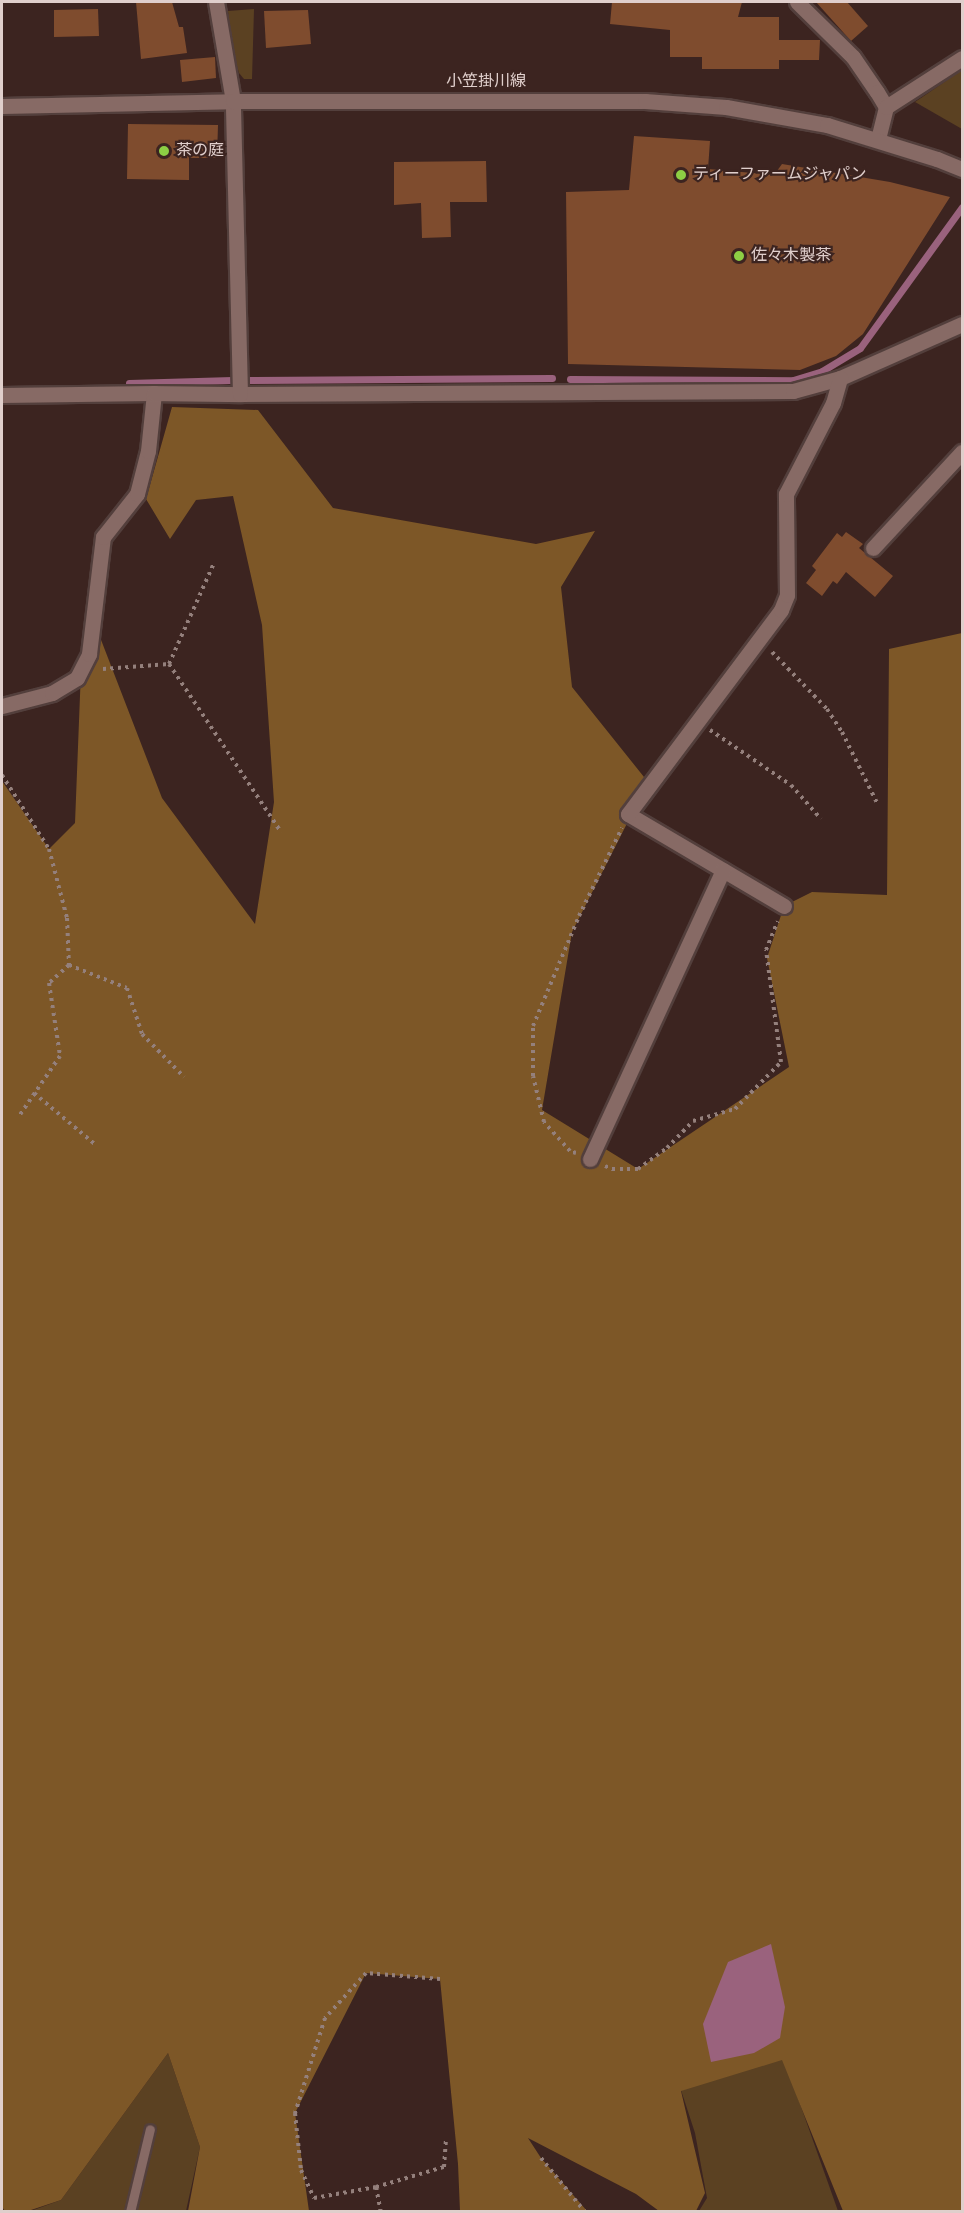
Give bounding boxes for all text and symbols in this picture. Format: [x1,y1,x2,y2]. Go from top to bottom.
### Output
street label: 小笠掛川線 [446,72,526,92]
place label: 茶の庭 [176,141,224,161]
marker: 茶の庭 [157,144,171,158]
place label: ティーファームジャパン [693,165,869,185]
marker: ティーファームジャパン [674,168,688,182]
place label: 佐々木製茶 [751,246,831,266]
marker: 佐々木製茶 [732,249,746,263]

